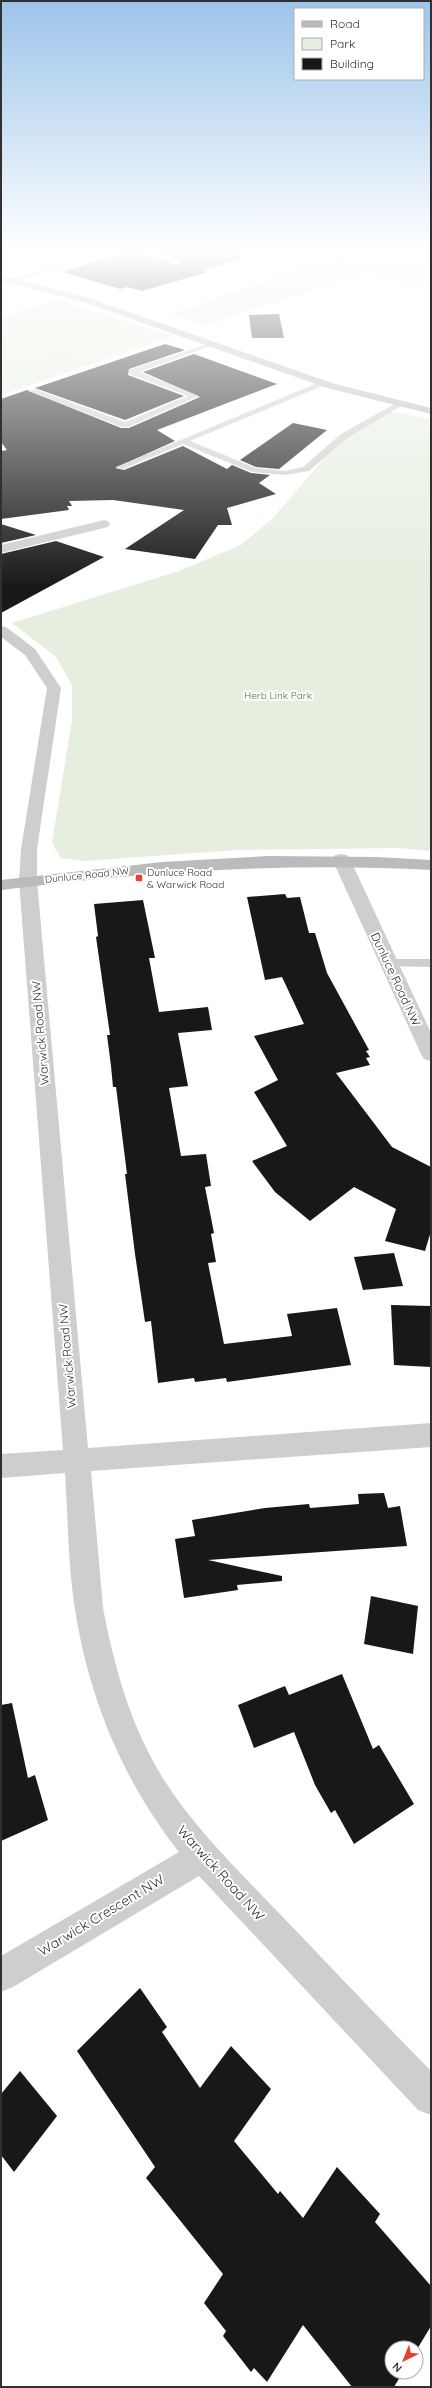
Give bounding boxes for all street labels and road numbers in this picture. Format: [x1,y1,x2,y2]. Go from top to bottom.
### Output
street label: Dunluce Road NW [44,864,130,886]
street label: Dunluce Road NW [368,930,424,1029]
street label: Warwick Road NW [28,980,52,1086]
street label: Warwick Road NW [55,1303,79,1409]
street label: Warwick Road NW [173,1822,269,1925]
street label: Warwick Crescent NW [35,1870,168,1960]

